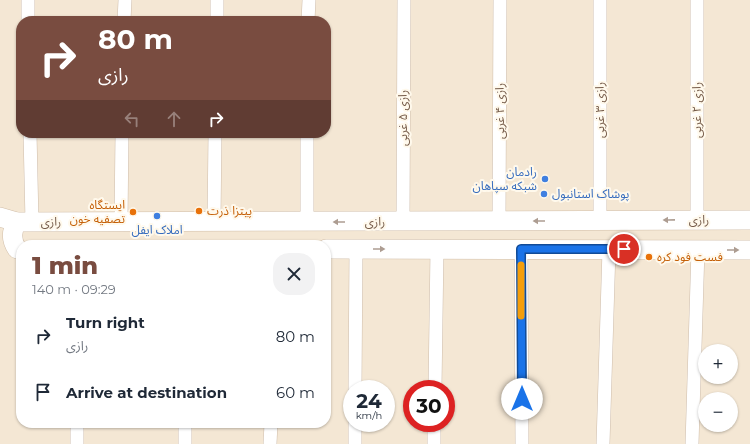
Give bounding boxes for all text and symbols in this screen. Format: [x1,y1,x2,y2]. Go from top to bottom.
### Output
text: 80 m [98,22,173,56]
icon: right [32,32,84,84]
text: رازی [98,64,129,86]
street label: رازی ۳ غربی [592,82,607,138]
street label: رازی ۲ غربی [689,82,704,138]
street label: رازی ۴ غربی [492,83,507,139]
street label: رازی ۵ غربی [395,90,410,146]
icon: left [121,108,143,130]
icon: ahead [163,108,185,130]
icon: right [205,108,227,130]
place label: رادمان شبکه سپاهان [472,164,537,194]
marker: رادمان شبکه سپاهان [540,174,550,184]
place label: پوشاک استانبول [552,186,629,202]
marker: پوشاک استانبول [539,189,549,199]
place label: ایستگاه تصفیه خون [70,197,125,226]
place label: پیتزا ذرت [207,203,252,219]
marker: پیتزا ذرت [194,206,204,216]
marker: ایستگاه تصفیه خون [128,207,138,217]
marker: املاک ایفل [152,211,162,221]
street label: رازی [689,212,709,227]
street label: رازی [41,214,61,229]
street label: رازی [365,214,385,229]
one-way arrow [662,217,675,223]
one-way arrow [532,218,545,224]
one-way arrow [332,219,345,225]
place label: املاک ایفل [131,222,183,237]
pin [607,232,641,266]
icon: arrive [613,238,635,260]
one-way arrow [373,246,386,252]
one-way arrow [727,246,739,253]
place label: فست فود کره [657,249,723,264]
text: 1 min [32,251,98,280]
marker: فست فود کره [644,252,654,262]
button: close [273,253,315,295]
text: 140 m · 09:29 [32,281,116,297]
text: Turn right [66,313,145,332]
icon: right [32,325,54,347]
text: 80 m [276,327,315,346]
text: رازی [66,337,88,353]
map controls [698,344,738,432]
button: + [698,344,738,384]
position arrow [501,378,543,420]
speed limit sign: 30 [403,380,455,432]
icon: arrive [32,381,54,403]
text: Arrive at destination [66,383,227,402]
text: 60 m [276,383,315,402]
text: 24 [356,389,382,413]
button: − [698,392,738,432]
text: km/h [356,409,382,422]

